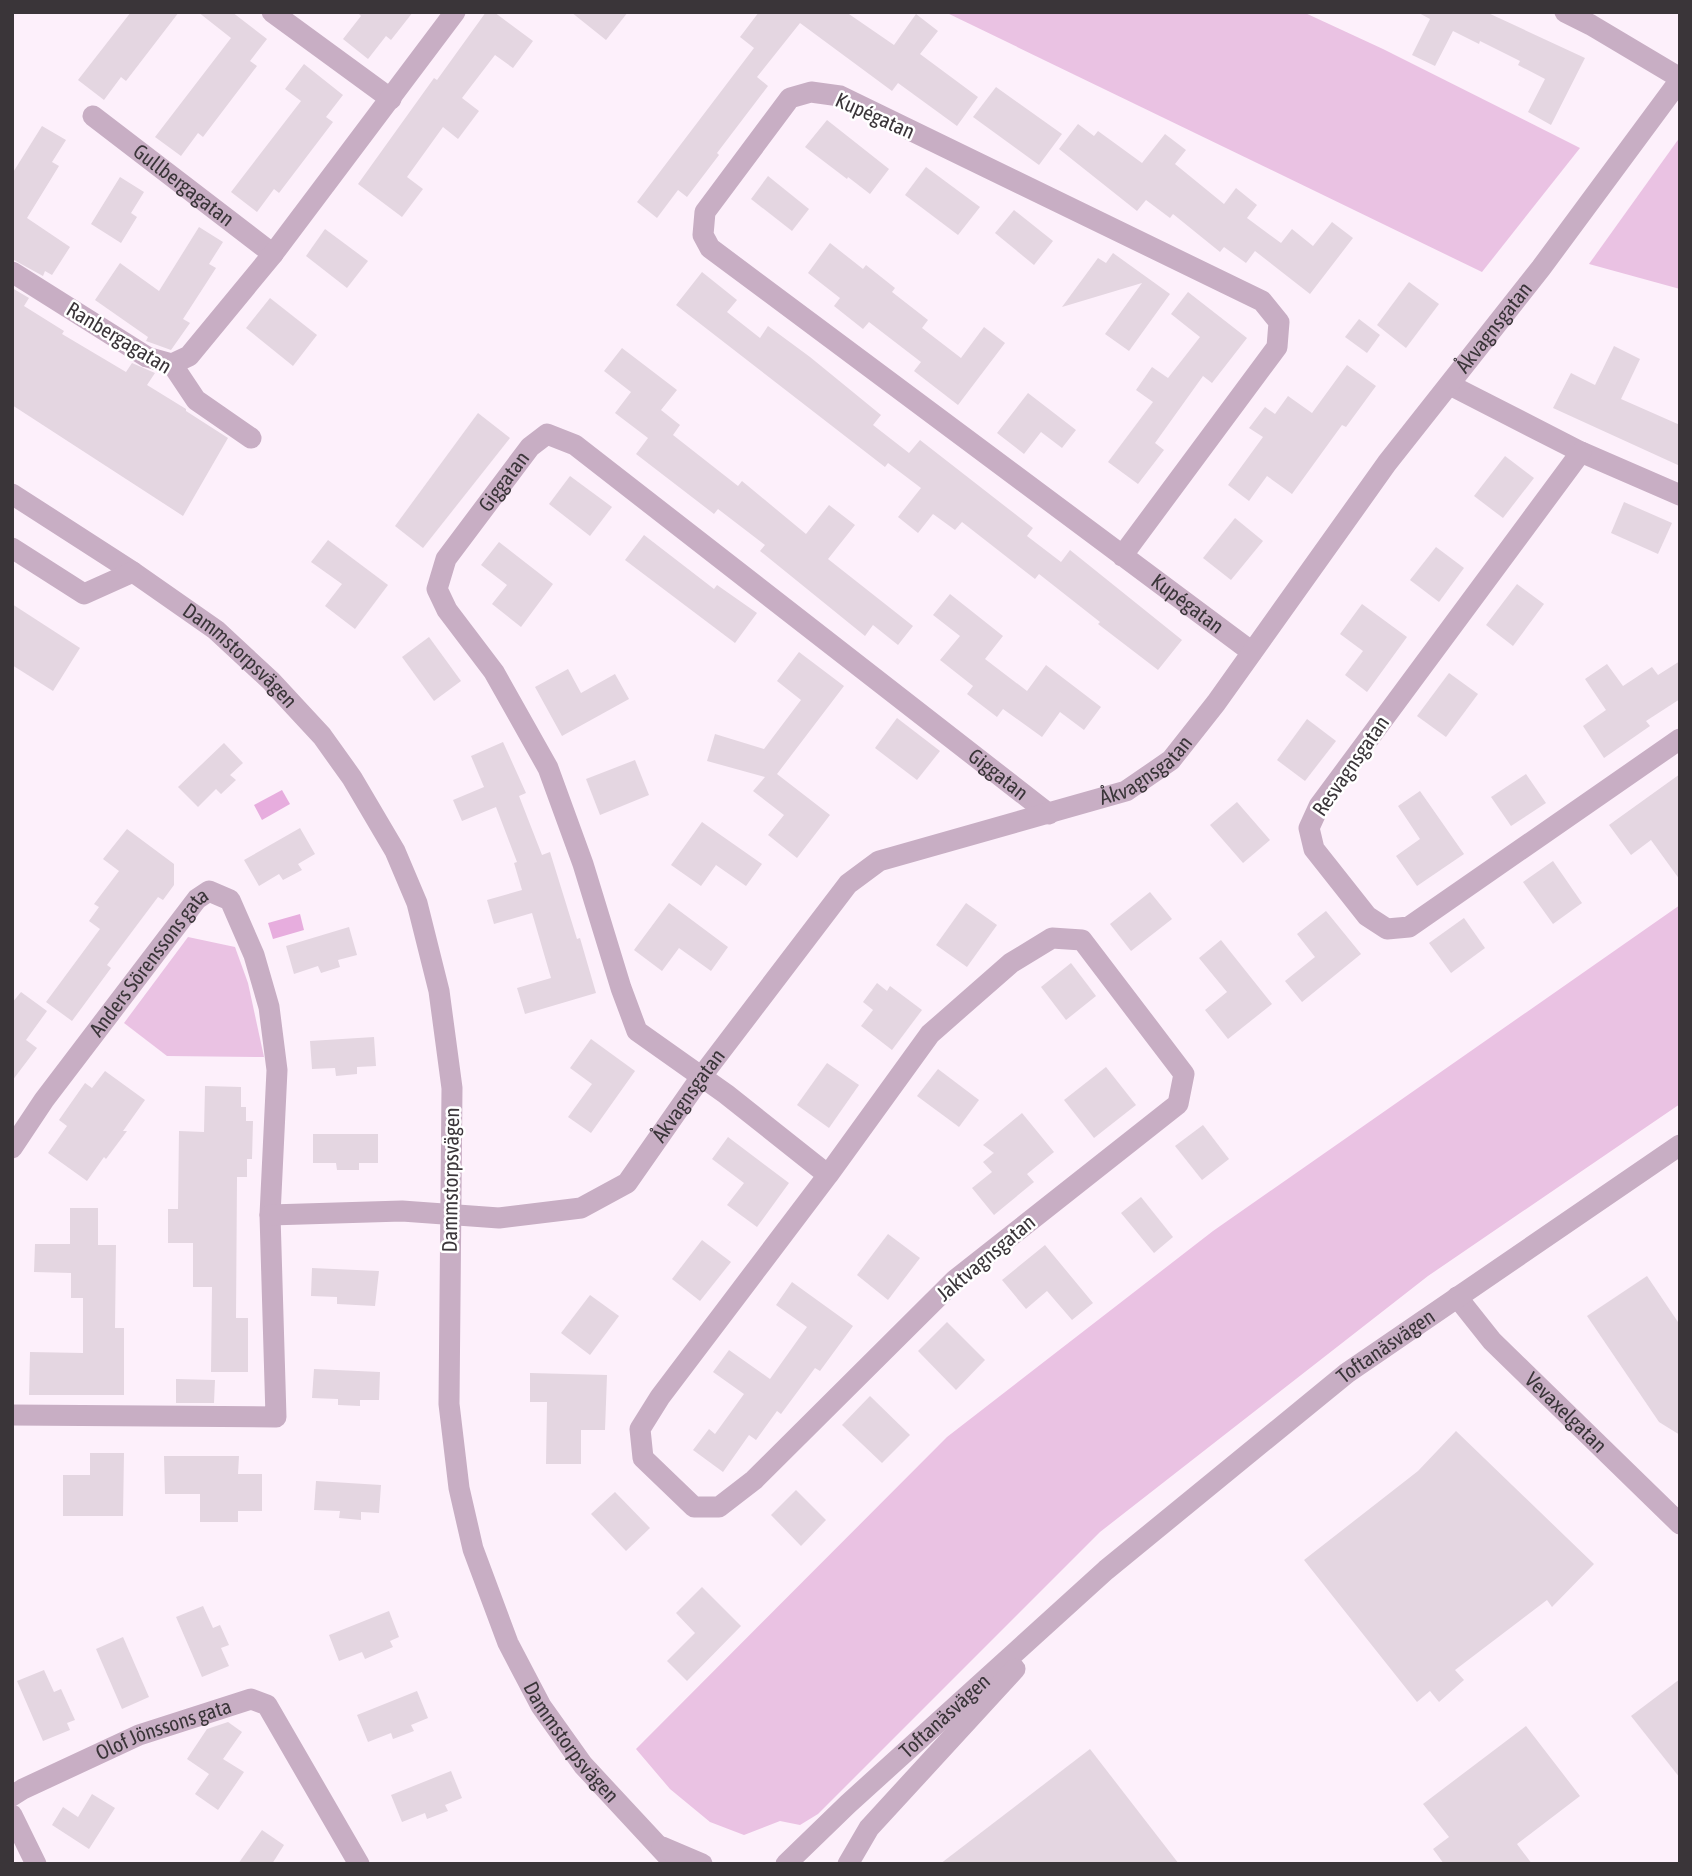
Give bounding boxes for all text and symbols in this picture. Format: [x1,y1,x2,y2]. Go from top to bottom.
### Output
street label: Kupégatan [832,87,919,143]
street label: Gullbergagatan [129,138,239,231]
street label: Åkvagnsgatan [1450,277,1536,377]
street label: Ranbergagatan [63,296,176,378]
street label: Giggatan [473,446,534,516]
street label: Kupégatan [1147,568,1229,638]
street label: Dammstorpsvägen [179,598,303,712]
street label: Resvagnsgatan [1307,711,1393,820]
street label: Åkvagnsgatan [1097,731,1197,809]
street label: Giggatan [964,743,1033,804]
street label: Anders Sörenssons gata [84,882,212,1041]
street label: Åkvagnsgatan [646,1044,729,1146]
street label: Dammstorpsvägen [437,1107,463,1253]
street label: Jaktvagnsgatan [931,1209,1039,1305]
street label: Toftanäsvägen [1331,1304,1439,1388]
street label: Vevaxelgatan [1520,1367,1612,1457]
street label: Toftanäsvägen [894,1668,994,1762]
street label: Dammstorpsvägen [519,1677,624,1807]
street label: Olof Jönssons gata [92,1693,234,1764]

